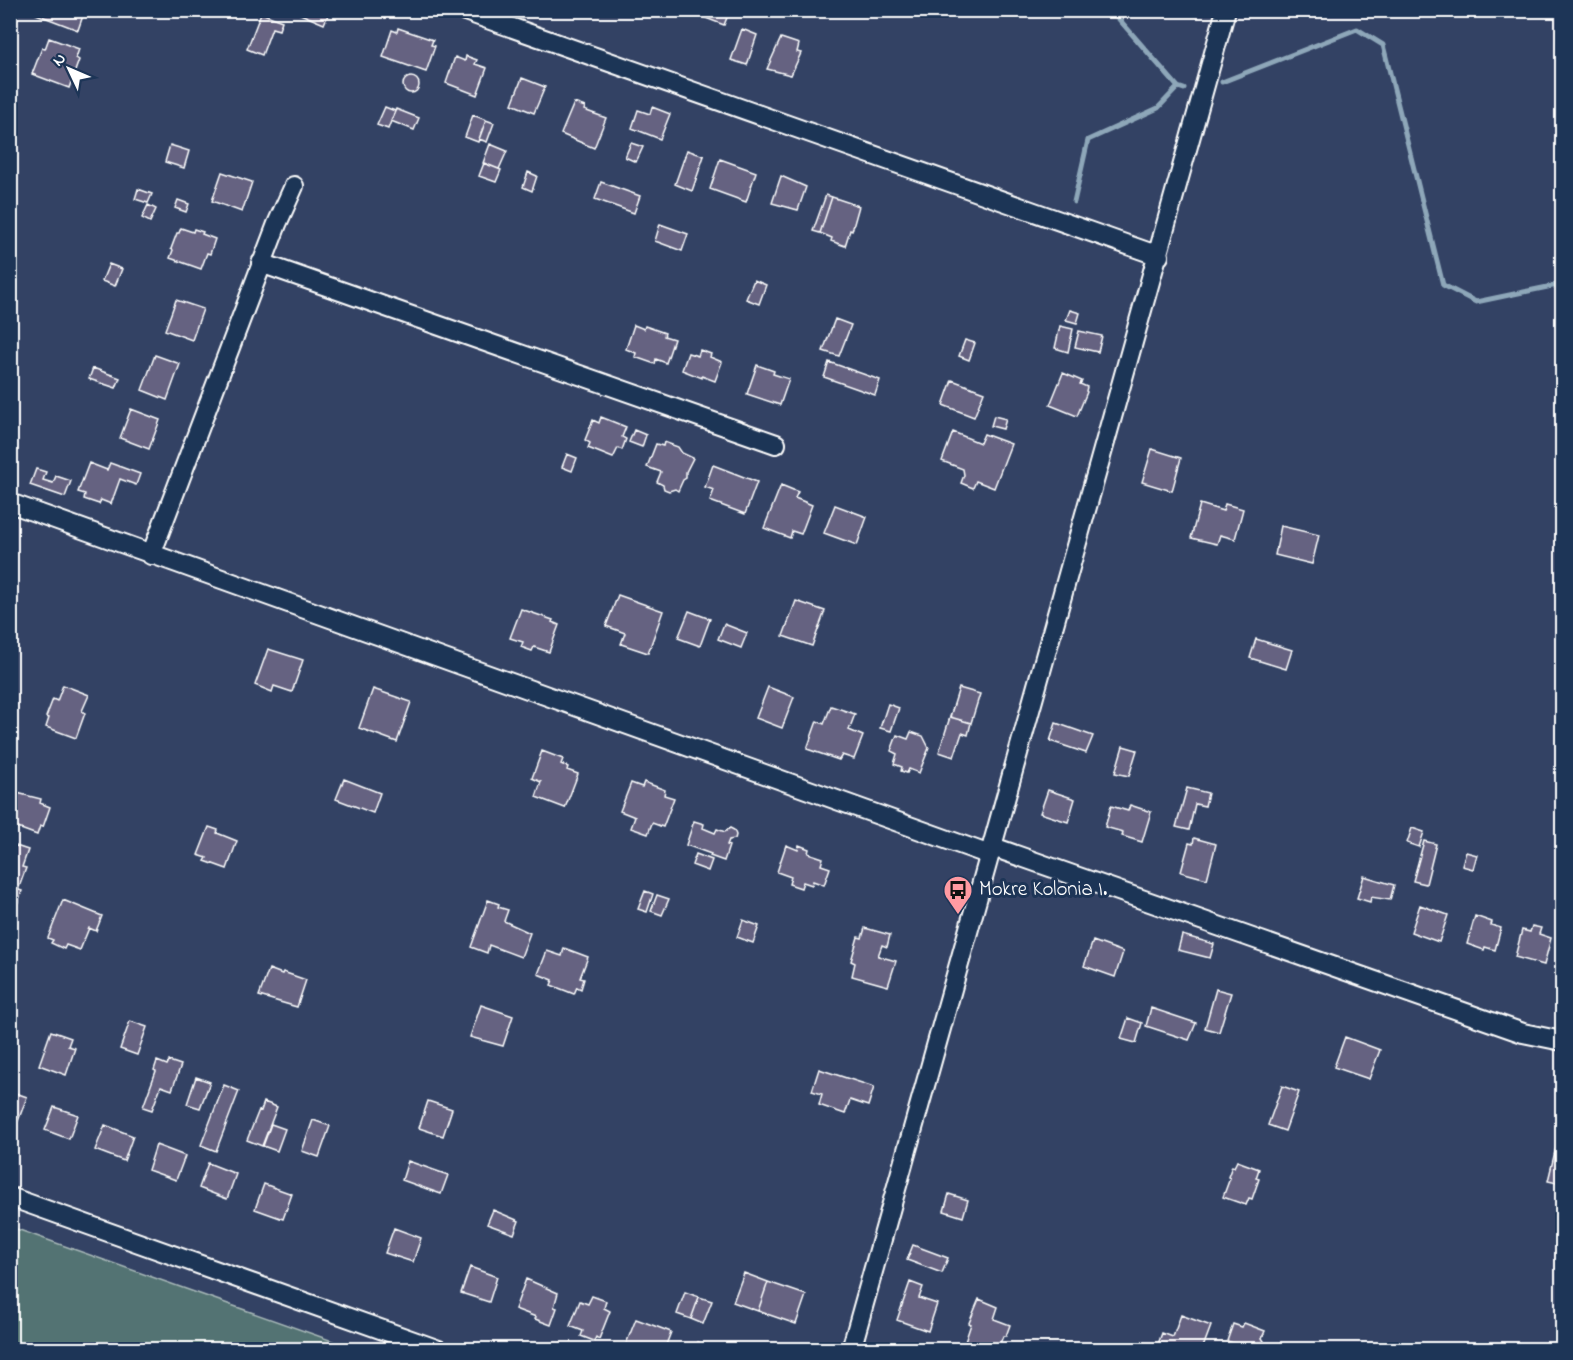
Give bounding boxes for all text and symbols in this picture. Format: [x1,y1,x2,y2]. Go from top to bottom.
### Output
north arrow [39,39,99,99]
text: N [47,48,72,72]
bus stop icon: Mokre Kolonia I. [942,874,974,916]
place label: Mokre Kolonia I. [979,875,1107,905]

